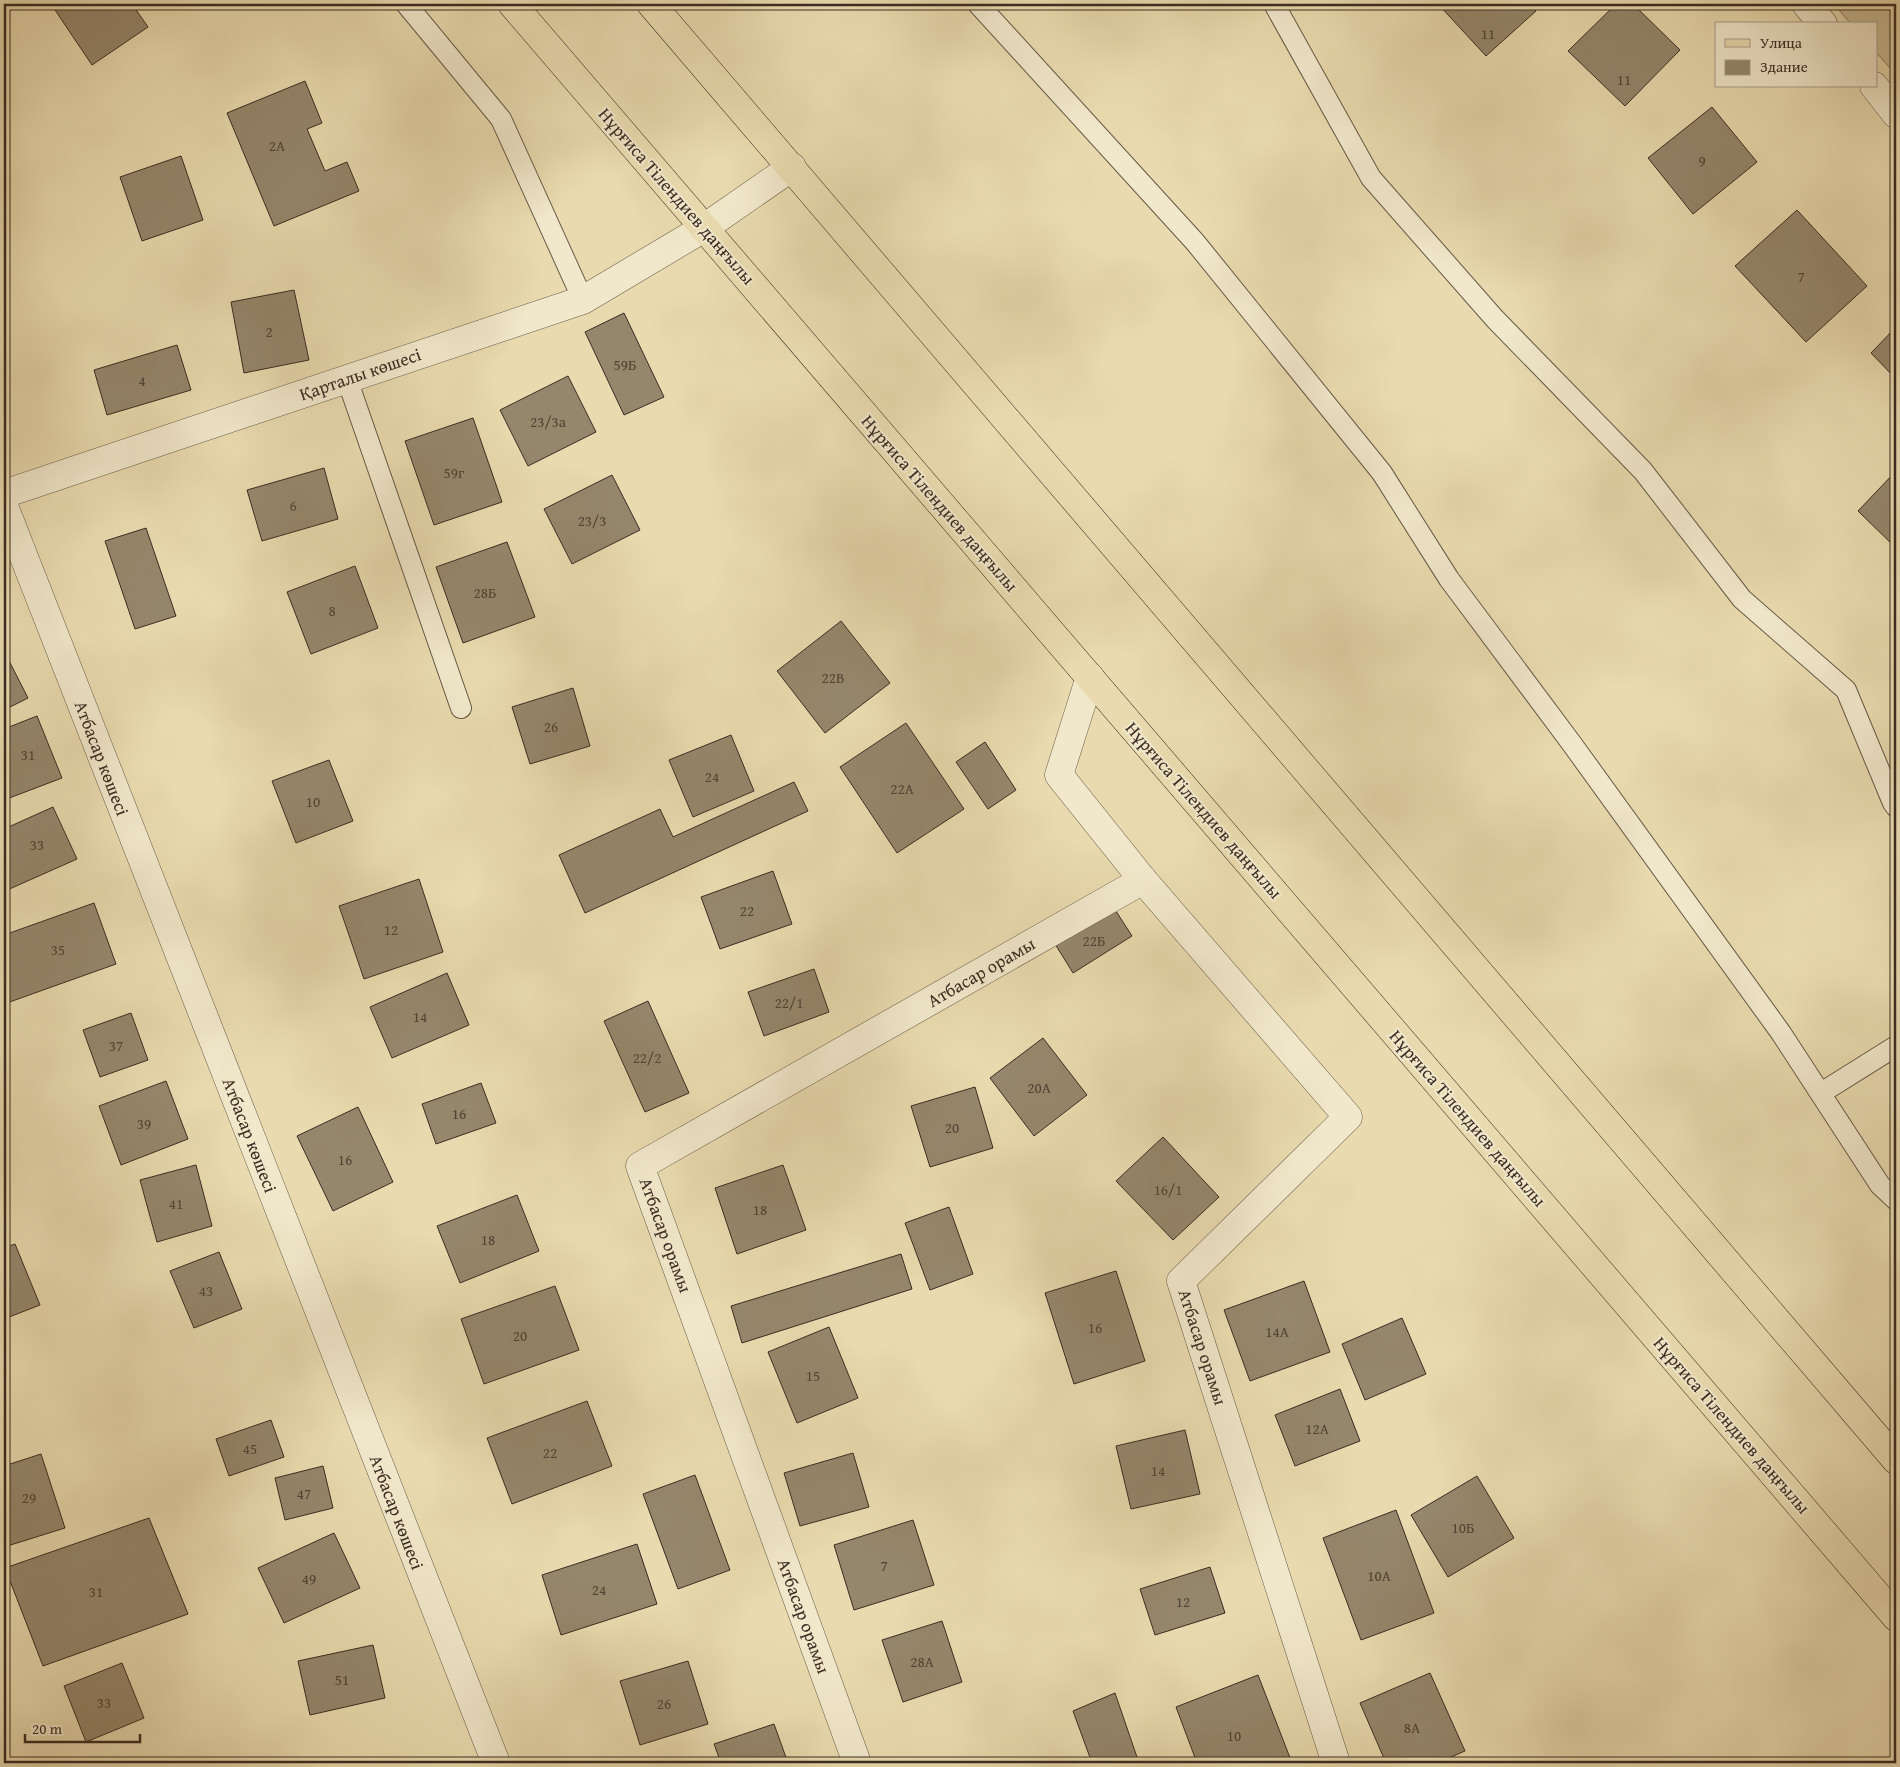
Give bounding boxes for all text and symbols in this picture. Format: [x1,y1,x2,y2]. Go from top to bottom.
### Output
legend [1715,22,1878,88]
house number: 11 [1481,23,1495,44]
text: Улица [1760,32,1803,53]
text: Здание [1760,56,1808,77]
house number: 11 [1617,69,1631,90]
street label: Нұрғиса Тілендиев даңғылы [592,101,762,291]
house number: 2А [269,135,285,156]
house number: 9 [1698,150,1706,171]
house number: 7 [1797,266,1805,287]
house number: 2 [265,321,273,342]
street label: Қарталы көшесі [295,341,425,407]
house number: 59Б [614,354,636,375]
house number: 4 [138,370,146,391]
street label: Нұрғиса Тілендиев даңғылы [855,408,1025,598]
house number: 23/3а [530,411,567,432]
house number: 59г [444,462,465,483]
house number: 6 [289,495,297,516]
house number: 23/3 [578,510,606,531]
house number: 28Б [474,582,496,603]
house number: 8 [328,600,336,621]
house number: 22В [822,667,844,688]
street label: Атбасар көшесі [68,697,136,819]
street label: Нұрғиса Тілендиев даңғылы [1119,715,1289,905]
house number: 26 [544,716,558,737]
house number: 31 [21,744,35,765]
house number: 24 [705,766,719,787]
house number: 22А [890,778,914,799]
house number: 10 [306,791,320,812]
house number: 33 [30,834,44,855]
house number: 22 [740,900,754,921]
house number: 12 [384,919,398,940]
street label: Атбасар орамы [922,930,1040,1014]
house number: 22Б [1083,930,1105,951]
house number: 35 [51,939,65,960]
house number: 22/1 [775,992,803,1013]
house number: 14 [413,1006,427,1027]
street label: Нұрғиса Тілендиев даңғылы [1383,1023,1553,1213]
house number: 37 [109,1035,123,1056]
house number: 22/2 [633,1047,661,1068]
street label: Атбасар көшесі [216,1074,284,1196]
house number: 20А [1027,1077,1051,1098]
house number: 16 [452,1103,466,1124]
house number: 39 [137,1113,151,1134]
house number: 20 [945,1117,959,1138]
house number: 16 [338,1149,352,1170]
street label: Атбасар орамы [633,1174,699,1297]
house number: 16/1 [1154,1179,1182,1200]
house number: 41 [169,1193,183,1214]
house number: 18 [753,1199,767,1220]
house number: 18 [481,1229,495,1250]
house number: 43 [199,1280,213,1301]
street label: Атбасар орамы [1172,1285,1235,1409]
house number: 16 [1088,1317,1102,1338]
house number: 14А [1265,1321,1289,1342]
house number: 20 [513,1325,527,1346]
street label: Нұрғиса Тілендиев даңғылы [1647,1330,1817,1520]
house number: 15 [806,1365,820,1386]
house number: 12А [1305,1418,1329,1439]
house number: 45 [243,1438,257,1459]
house number: 22 [543,1442,557,1463]
street label: Атбасар көшесі [363,1451,431,1573]
house number: 14 [1151,1460,1165,1481]
house number: 47 [297,1483,311,1504]
house number: 29 [22,1487,36,1508]
house number: 10Б [1452,1517,1474,1538]
street label: Атбасар орамы [771,1555,837,1678]
house number: 7 [880,1555,888,1576]
house number: 10А [1367,1565,1391,1586]
house number: 49 [302,1568,316,1589]
house number: 24 [592,1579,606,1600]
house number: 31 [89,1581,103,1602]
house number: 12 [1176,1591,1190,1612]
house number: 28А [910,1651,934,1672]
house number: 51 [335,1669,349,1690]
house number: 33 [97,1692,111,1713]
house number: 26 [657,1693,671,1714]
scale bar [25,1712,140,1744]
house number: 8А [1404,1717,1420,1738]
text: 20 m [32,1718,63,1739]
house number: 10 [1227,1725,1241,1746]

